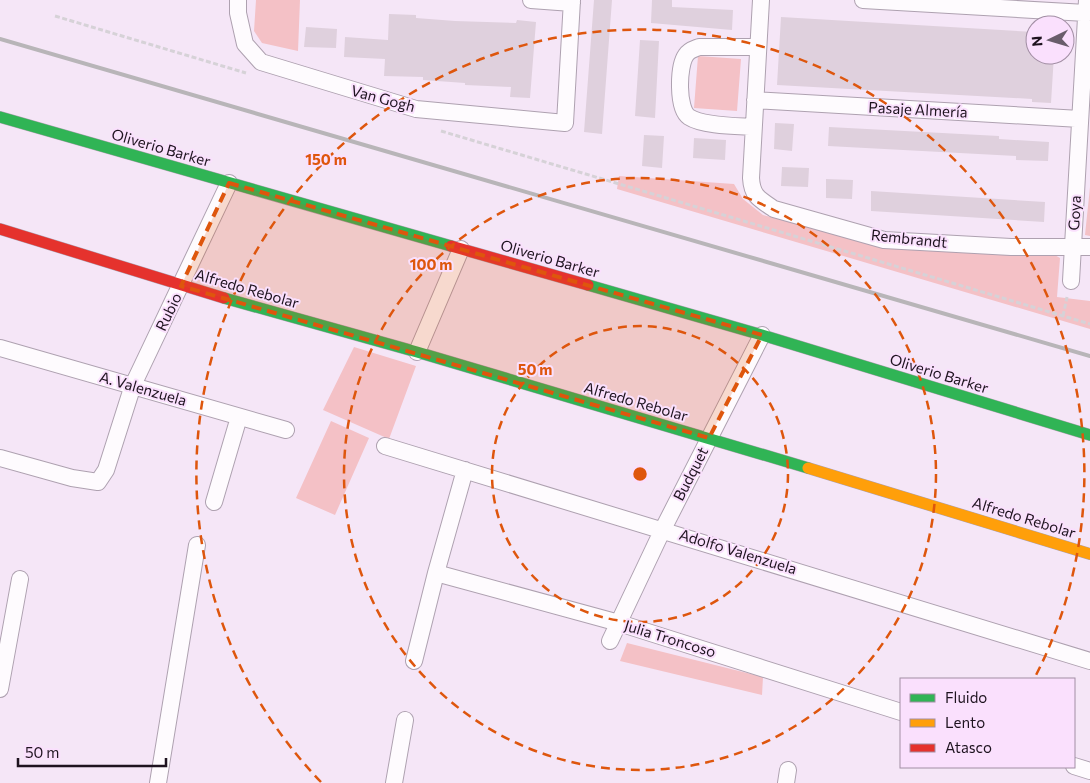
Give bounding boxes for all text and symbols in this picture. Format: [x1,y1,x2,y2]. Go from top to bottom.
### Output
north arrow [1025,15,1075,65]
text: N [1028,35,1045,47]
street label: Van Gogh [349,81,417,115]
street label: Pasaje Almería [868,97,968,121]
street label: Oliverio Barker [110,124,213,170]
text: 150 m [305,150,347,168]
street label: Goya [1064,195,1084,231]
street label: Rembrandt [870,225,948,251]
street label: Oliverio Barker [499,235,602,281]
text: 100 m [410,255,452,273]
street label: Alfredo Rebolar [193,265,301,311]
street label: Rubio [151,290,185,334]
street label: Oliverio Barker [888,350,991,397]
text: 50 m [518,360,552,378]
street label: A. Valenzuela [98,367,189,409]
street label: Alfredo Rebolar [582,378,690,424]
street label: Budquet [669,444,711,503]
centre of rings [631,465,649,483]
street label: Alfredo Rebolar [970,493,1078,541]
street label: Adolfo Valenzuela [677,525,799,577]
street label: Julia Troncoso [622,616,718,661]
legend [900,678,1075,768]
text: Fluido [945,688,987,706]
text: Lento [945,713,985,731]
scale bar [18,736,165,768]
text: Atasco [945,738,992,756]
text: 50 m [25,743,59,761]

